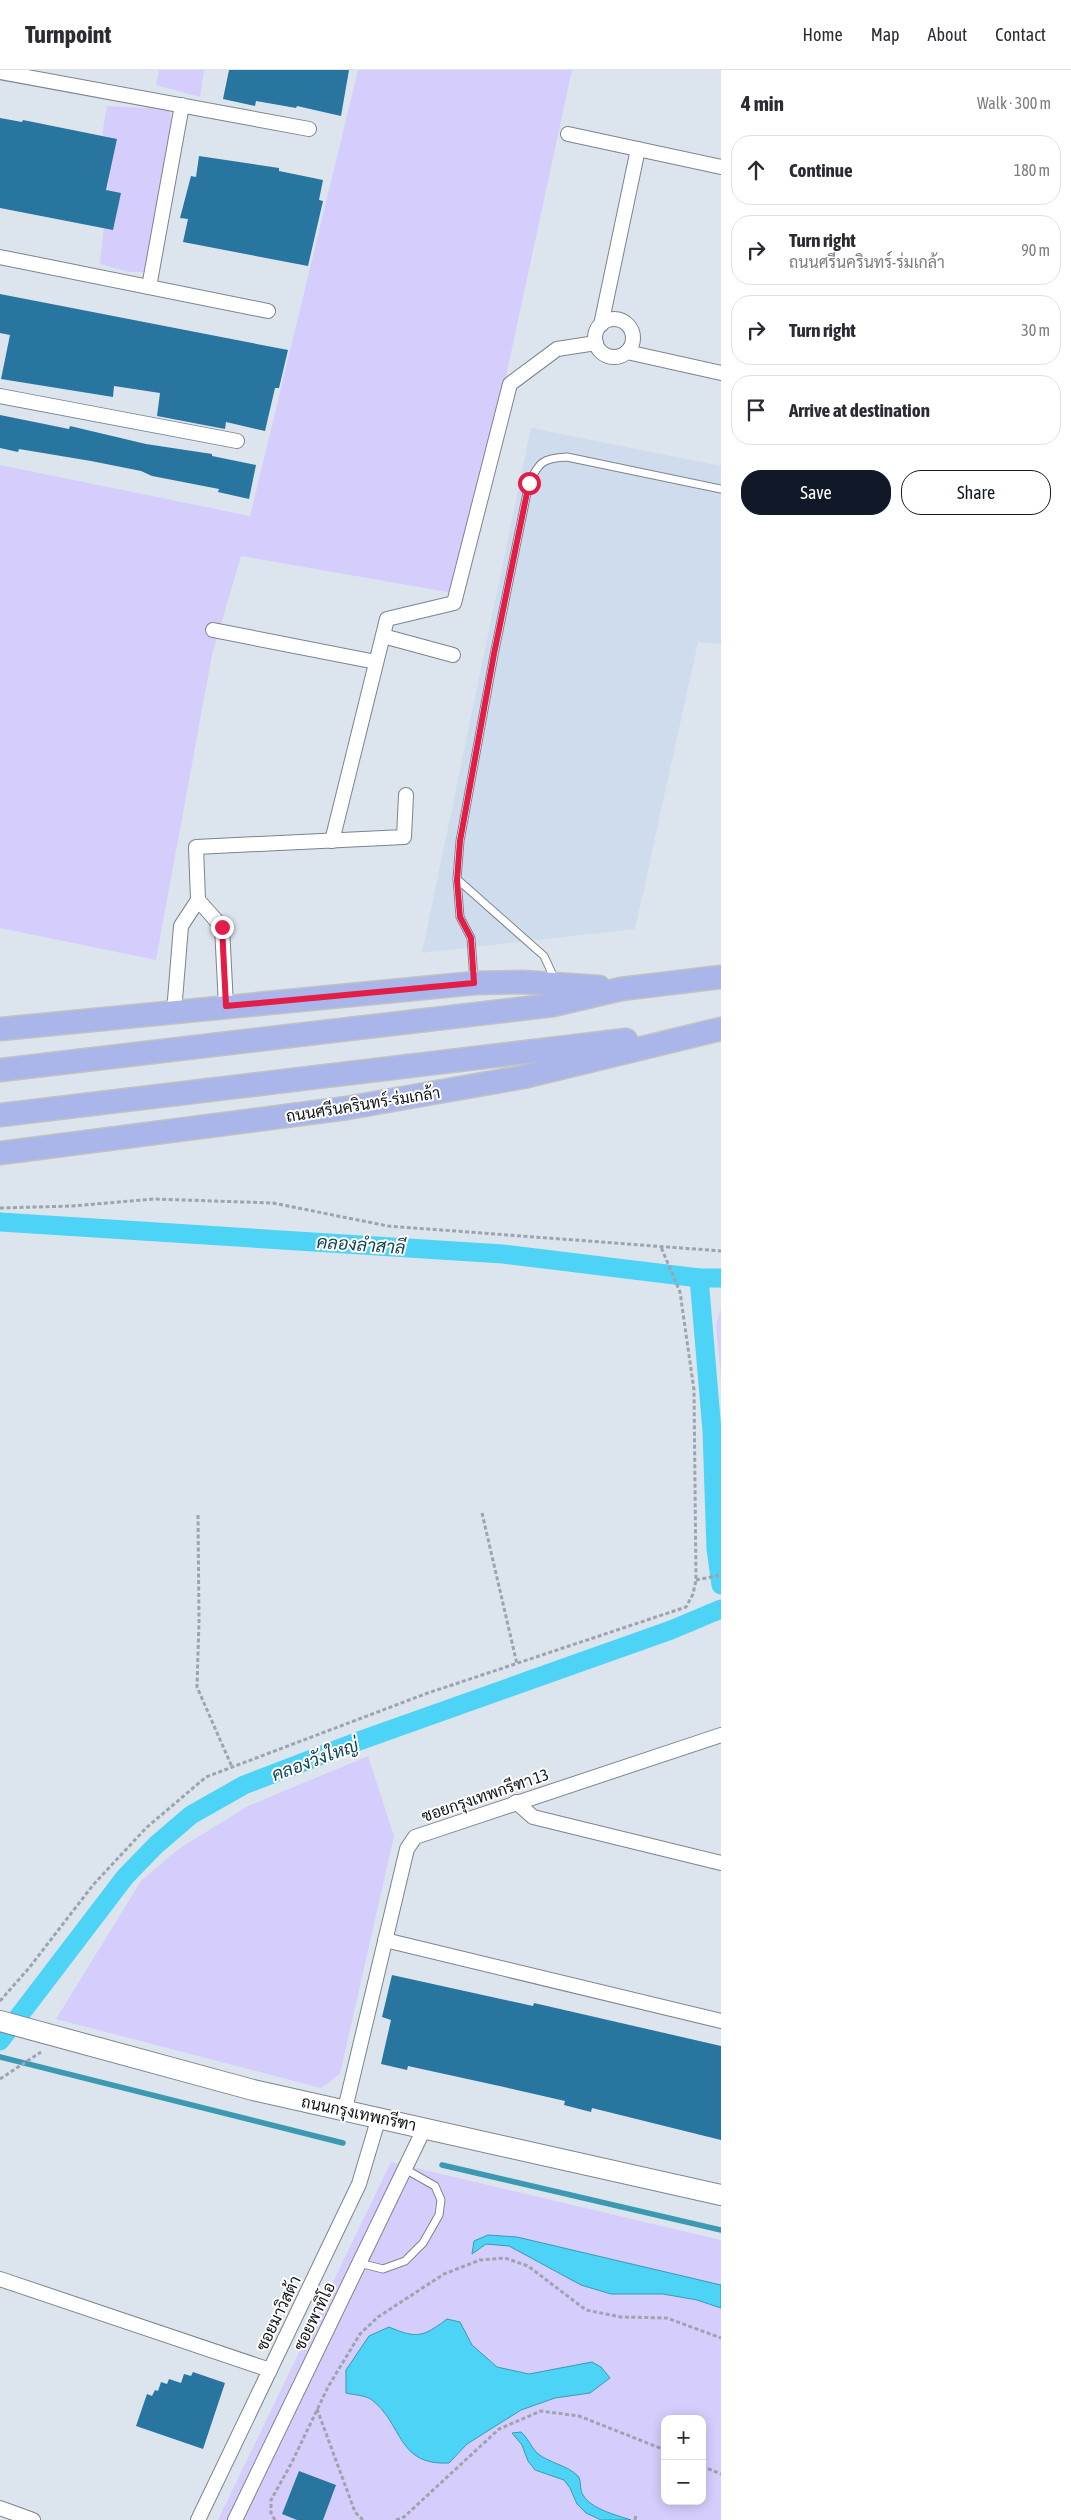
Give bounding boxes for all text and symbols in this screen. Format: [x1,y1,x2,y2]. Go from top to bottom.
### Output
text: Turnpoint [25,21,111,48]
text: Home [803,24,843,45]
text: Map [871,24,900,45]
text: About [928,24,967,45]
text: Contact [995,24,1046,45]
text: 4 min [741,91,784,115]
text: Walk · 300 m [977,94,1051,112]
icon: ahead [742,156,770,184]
text: Continue [789,159,853,181]
text: 180 m [1014,161,1050,179]
text: Turn right [789,229,856,251]
icon: right [742,236,770,264]
text: 90 m [1021,241,1050,259]
text: ถนนศรีนครินทร์-ร่มเกล้า [789,253,945,271]
icon: right [742,316,770,344]
text: Turn right [789,319,856,341]
text: 30 m [1021,321,1050,339]
icon: arrive [742,396,770,424]
text: Arrive at destination [789,399,930,421]
button: Save [741,470,891,515]
button: Share [901,470,1051,515]
route start [518,472,541,495]
route end [211,916,234,939]
street label: ถนนศรีนครินทร์-ร่มเกล้า [284,1080,441,1125]
water label: คลองลำสาลี [316,1229,407,1258]
water label: คลองวังใหญ่ [268,1732,362,1786]
street label: ซอยกรุงเทพกรีฑา 13 [419,1763,552,1828]
street label: ถนนกรุงเทพกรีฑา [299,2090,418,2137]
street label: ซอยมาวิสต้า [251,2272,304,2353]
street label: ซอยพาทิโอ [288,2278,338,2353]
map controls [661,2415,706,2505]
button: + [661,2415,706,2460]
button: − [661,2460,706,2505]

